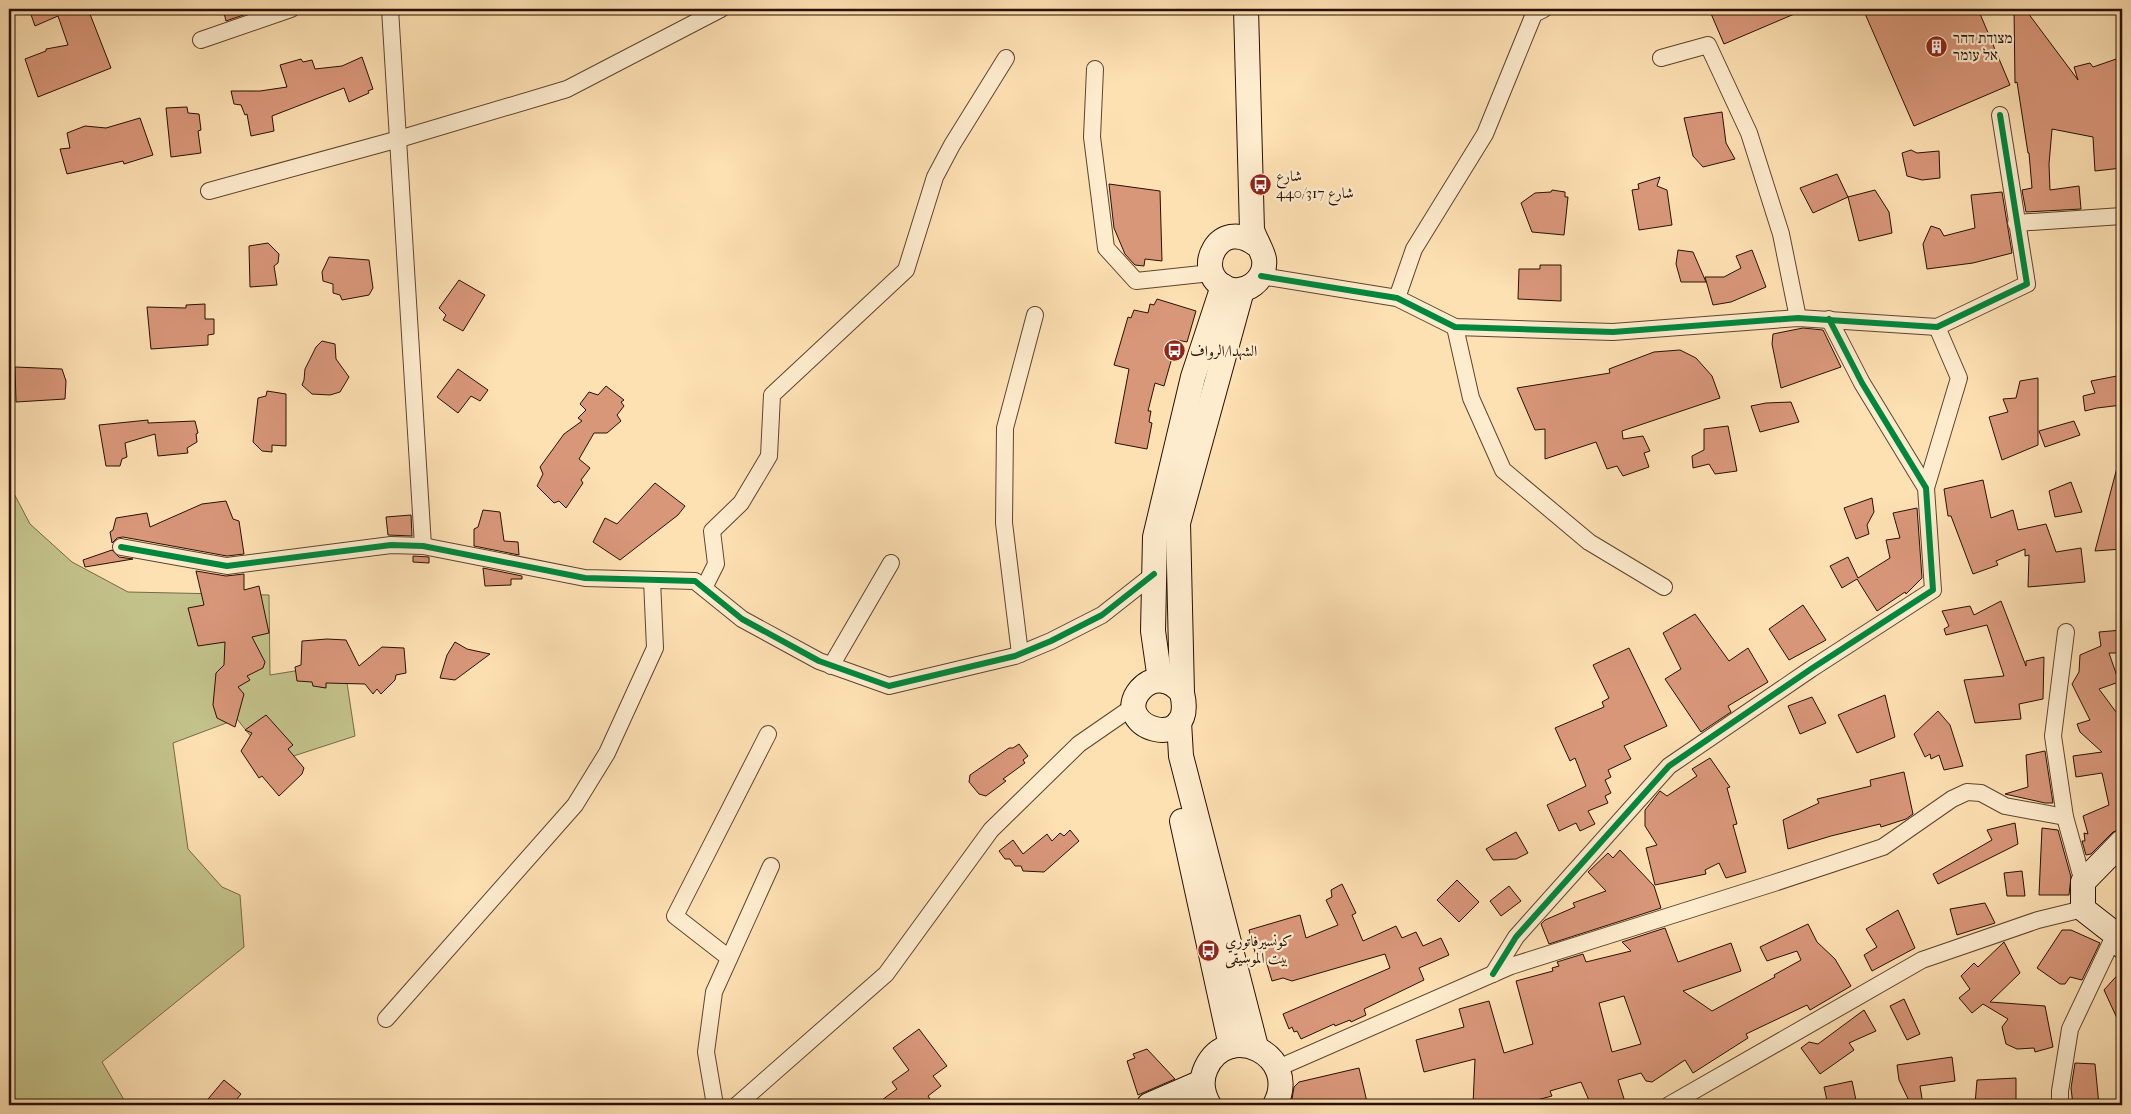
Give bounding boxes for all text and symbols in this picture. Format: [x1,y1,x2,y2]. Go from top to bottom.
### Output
place label: מצודת דהר אל עומר [1953,29,2013,64]
building icon: מצודת דהר אל עומר [1925,35,1949,59]
place label: شارع 440/شارع 317 [1276,167,1354,206]
bus stop icon: شارع 440/شارع 317 [1248,173,1272,197]
bus stop icon: الشهدا/الرواف [1162,339,1186,363]
place label: الشهدا/الرواف [1190,342,1257,361]
place label: كونسيرفاتوري بيت الموسيقى [1225,932,1292,969]
bus stop icon: كونسيرفاتوري بيت الموسيقى [1197,938,1221,962]

